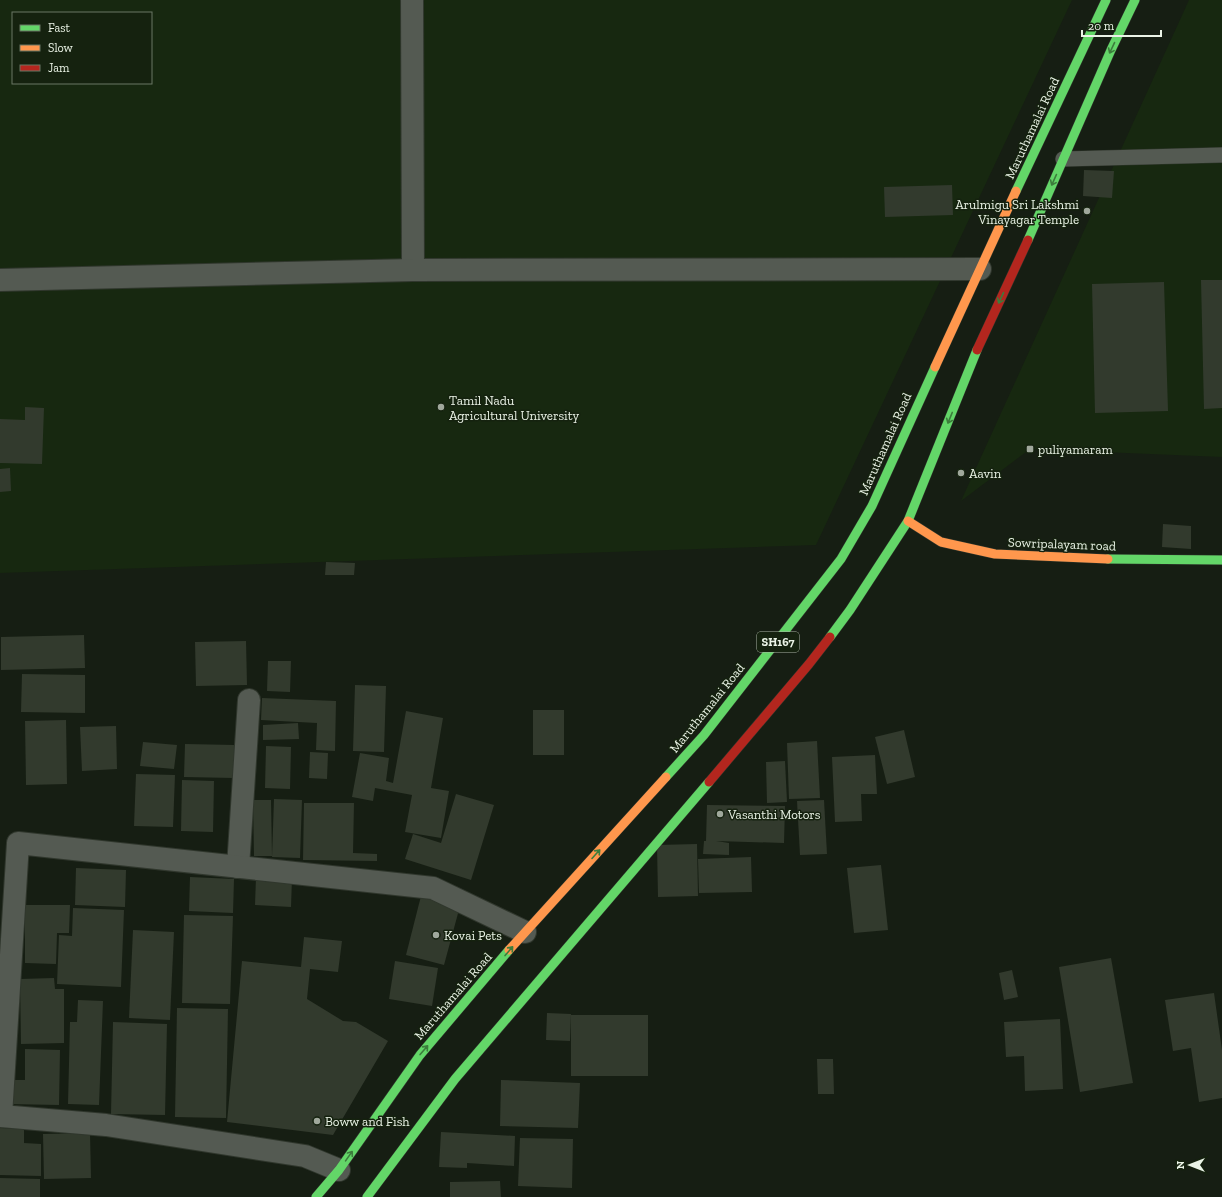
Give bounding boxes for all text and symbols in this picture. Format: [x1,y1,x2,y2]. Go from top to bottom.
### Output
legend [12,12,152,84]
scale bar [1082,12,1161,38]
text: 20 m [1088,19,1115,33]
text: Fast [48,21,71,35]
text: Slow [48,41,74,55]
one-way arrow [1108,41,1115,53]
text: Jam [48,61,70,75]
street label: Maruthamalai Road [1002,75,1062,181]
one-way arrow [1050,173,1057,185]
place label: Arulmigu Sri Lakshmi Vinayagar Temple [955,197,1079,227]
marker: Arulmigu Sri Lakshmi Vinayagar Temple [1082,206,1092,216]
one-way arrow [997,292,1004,304]
street label: Maruthamalai Road [856,390,914,498]
place label: Tamil Nadu Agricultural University [449,393,580,423]
marker: Tamil Nadu Agricultural University [436,402,446,412]
one-way arrow [946,411,954,423]
place label: puliyamaram [1038,442,1114,457]
marker: puliyamaram [1025,444,1035,454]
place label: Aavin [969,466,1002,481]
marker: Aavin [956,468,966,478]
street label: Sowripalayam road [1008,535,1116,553]
road number: SH167 [757,632,799,652]
street label: Maruthamalai Road [666,660,748,756]
place label: Vasanthi Motors [727,807,821,822]
marker: Vasanthi Motors [715,809,725,819]
one-way arrow [591,850,600,860]
place label: Kovai Pets [444,928,502,943]
marker: Kovai Pets [431,930,441,940]
one-way arrow [504,946,514,956]
street label: Maruthamalai Road [411,949,495,1043]
one-way arrow [420,1044,429,1055]
place label: Boww and Fish [325,1114,410,1129]
marker: Boww and Fish [312,1116,322,1126]
north arrow [1170,1145,1210,1185]
one-way arrow [345,1150,353,1161]
text: N [1174,1160,1187,1169]

